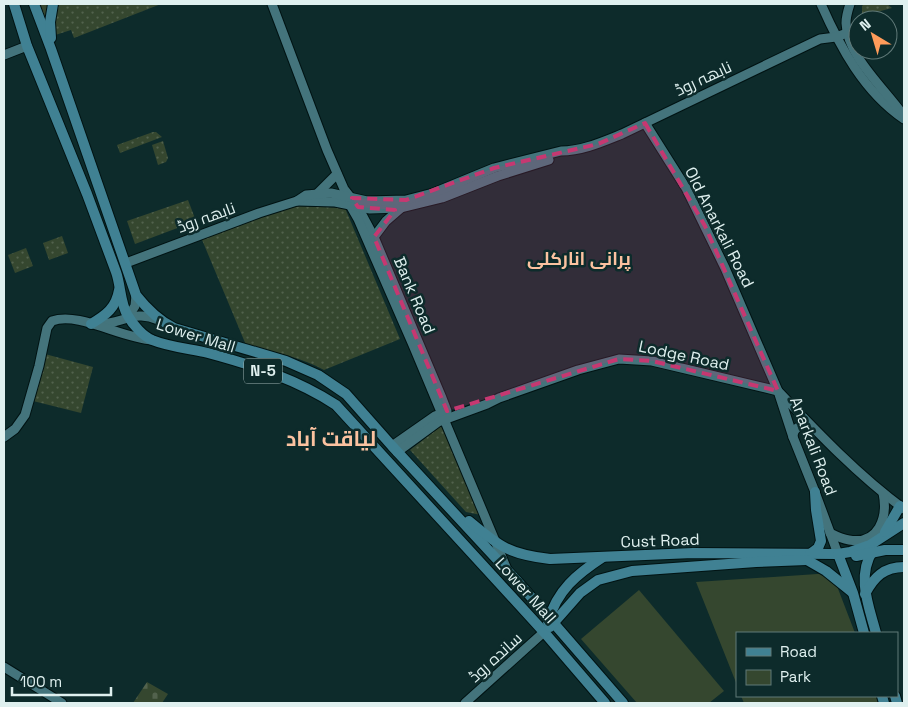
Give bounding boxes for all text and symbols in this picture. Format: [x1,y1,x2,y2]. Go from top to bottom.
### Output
north arrow [848,10,898,60]
text: N [856,15,874,35]
street label: نابھہ روڈ [671,56,735,101]
street label: Old Anarkali Road [680,163,759,291]
street label: نابھہ روڈ [174,197,238,238]
district label: پرانی انارکلی [527,247,631,271]
street label: Bank Road [389,254,440,337]
street label: Lower Mall [154,314,238,357]
street label: Lodge Road [637,336,731,375]
road number: N-5 [244,358,282,384]
street label: Anarkali Road [785,394,842,498]
district label: لیاقت آباد [286,425,376,452]
street label: Cust Road [620,529,700,552]
street label: Lower Mall [491,553,561,628]
street label: ساندہ روڈ [464,628,526,687]
legend [736,632,898,697]
text: Road [780,642,817,661]
scale bar [12,664,111,696]
text: Park [780,667,811,686]
text: 100 m [20,672,62,691]

